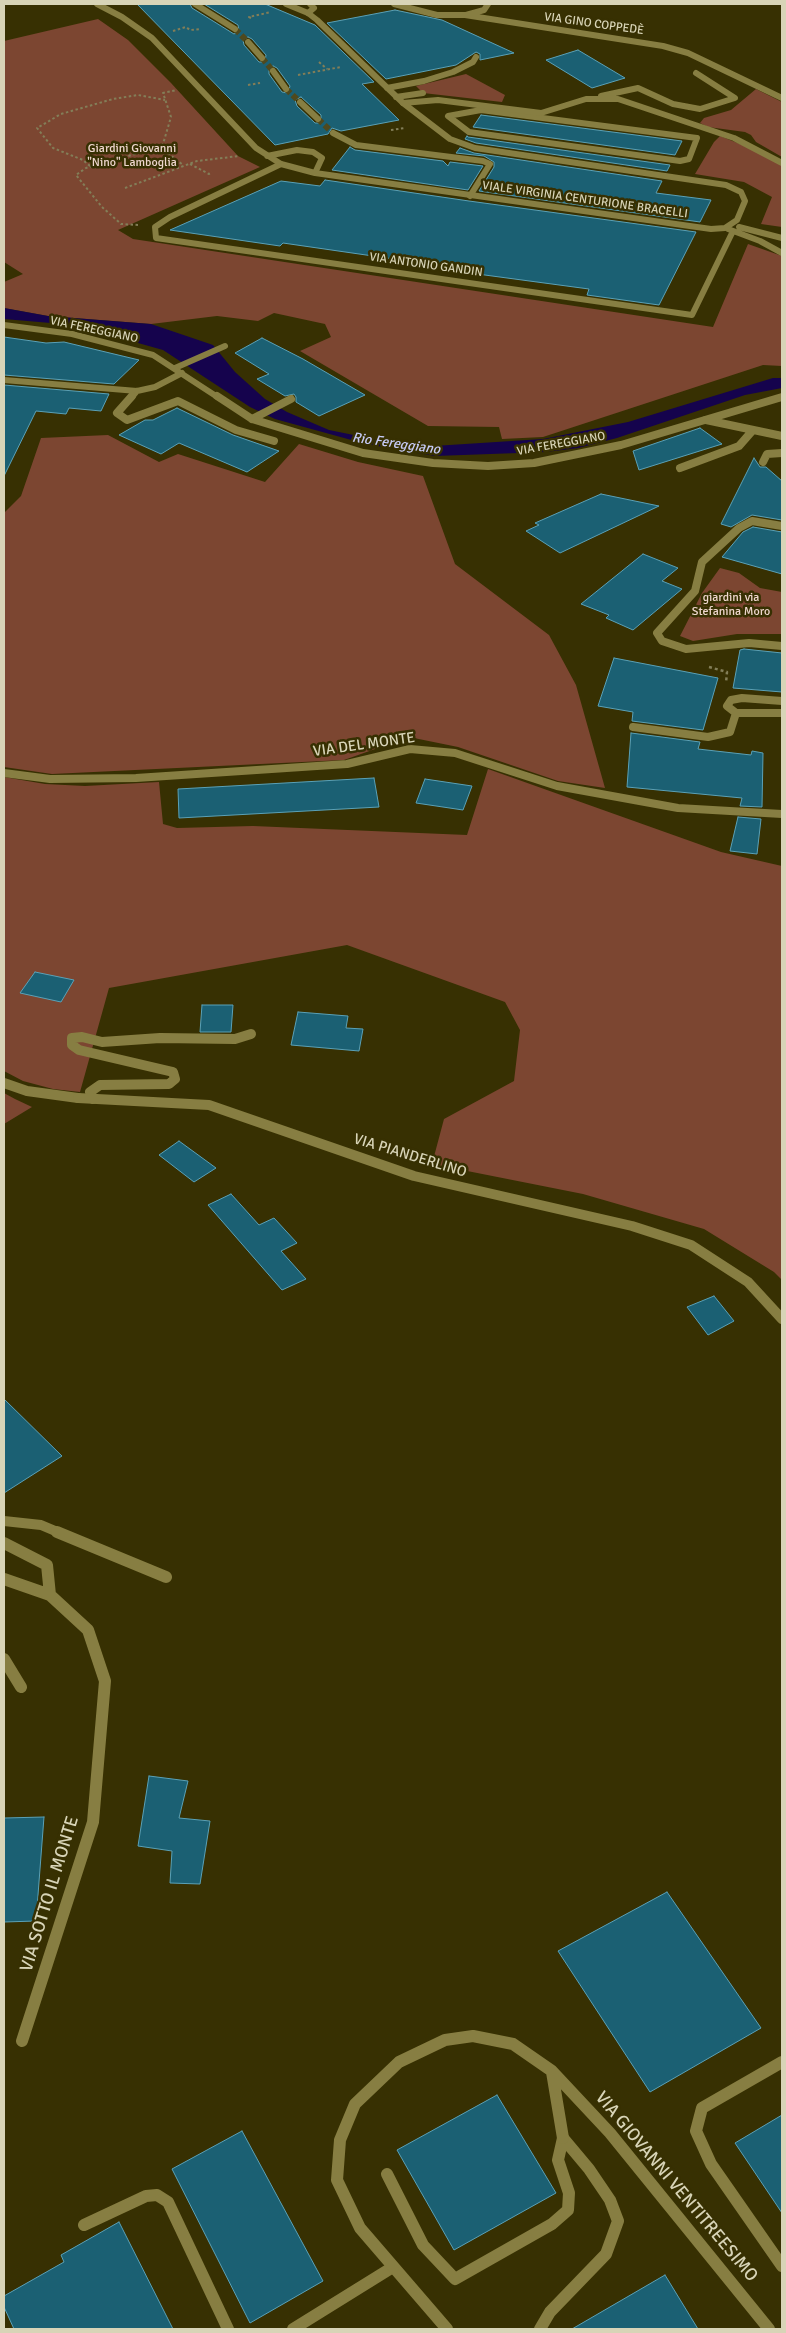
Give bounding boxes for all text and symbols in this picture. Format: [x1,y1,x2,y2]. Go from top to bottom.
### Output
street label: VIA GINO COPPEDÈ [543,10,645,38]
park label: Giardini Giovanni "Nino" Lamboglia [87,142,177,170]
street label: VIALE VIRGINIA CENTURIONE BRACELLI [481,178,689,222]
street label: VIA ANTONIO GANDIN [368,250,484,280]
street label: VIA FEREGGIANO [49,314,139,346]
water label: Rio Fereggiano [351,429,441,459]
street label: VIA FEREGGIANO [516,429,606,459]
park label: giardini via Stefanina Moro [692,591,770,619]
street label: VIA DEL MONTE [312,729,416,761]
street label: VIA PIANDERLINO [351,1130,469,1182]
street label: VIA SOTTO IL MONTE [16,1814,84,1974]
street label: VIA GIOVANNI VENTITREESIMO [590,2087,762,2287]

